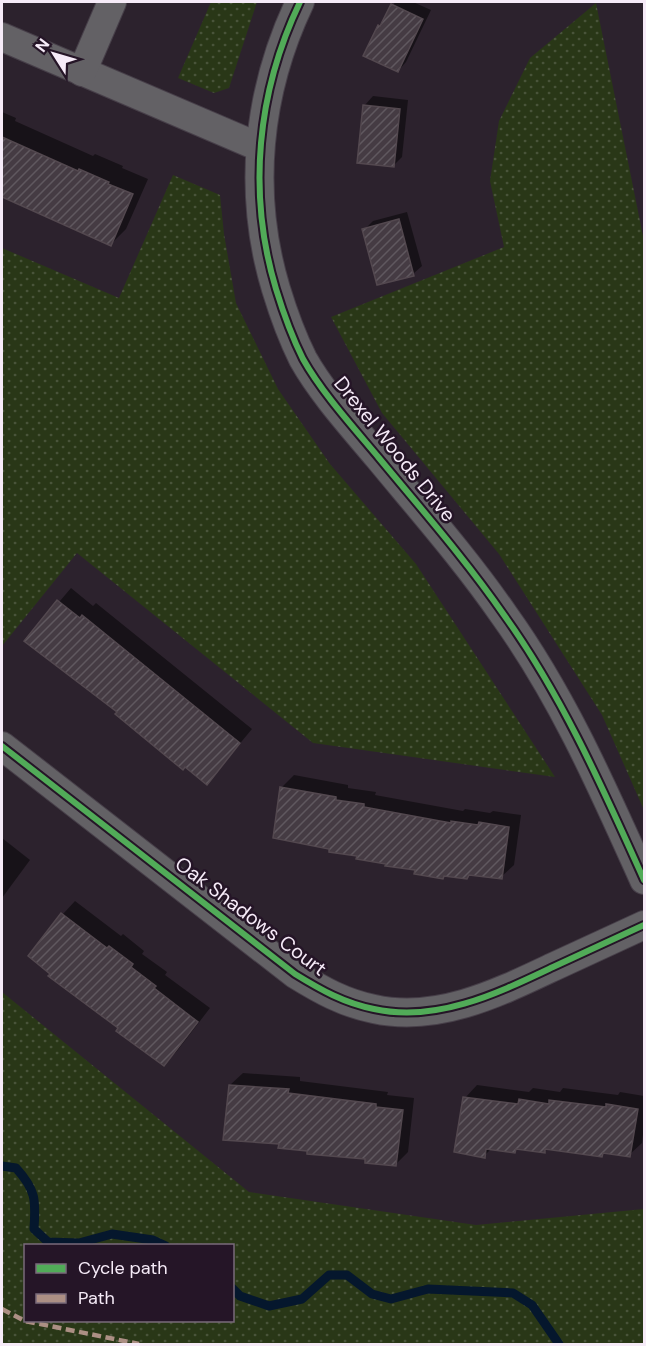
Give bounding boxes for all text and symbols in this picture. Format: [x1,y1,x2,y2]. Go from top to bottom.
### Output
north arrow [24,24,84,84]
text: N [31,34,54,56]
street label: Drexel Woods Drive [328,371,462,527]
street label: Oak Shadows Court [170,850,332,982]
legend [24,1244,234,1322]
text: Cycle path [78,1256,168,1280]
text: Path [78,1286,115,1310]

